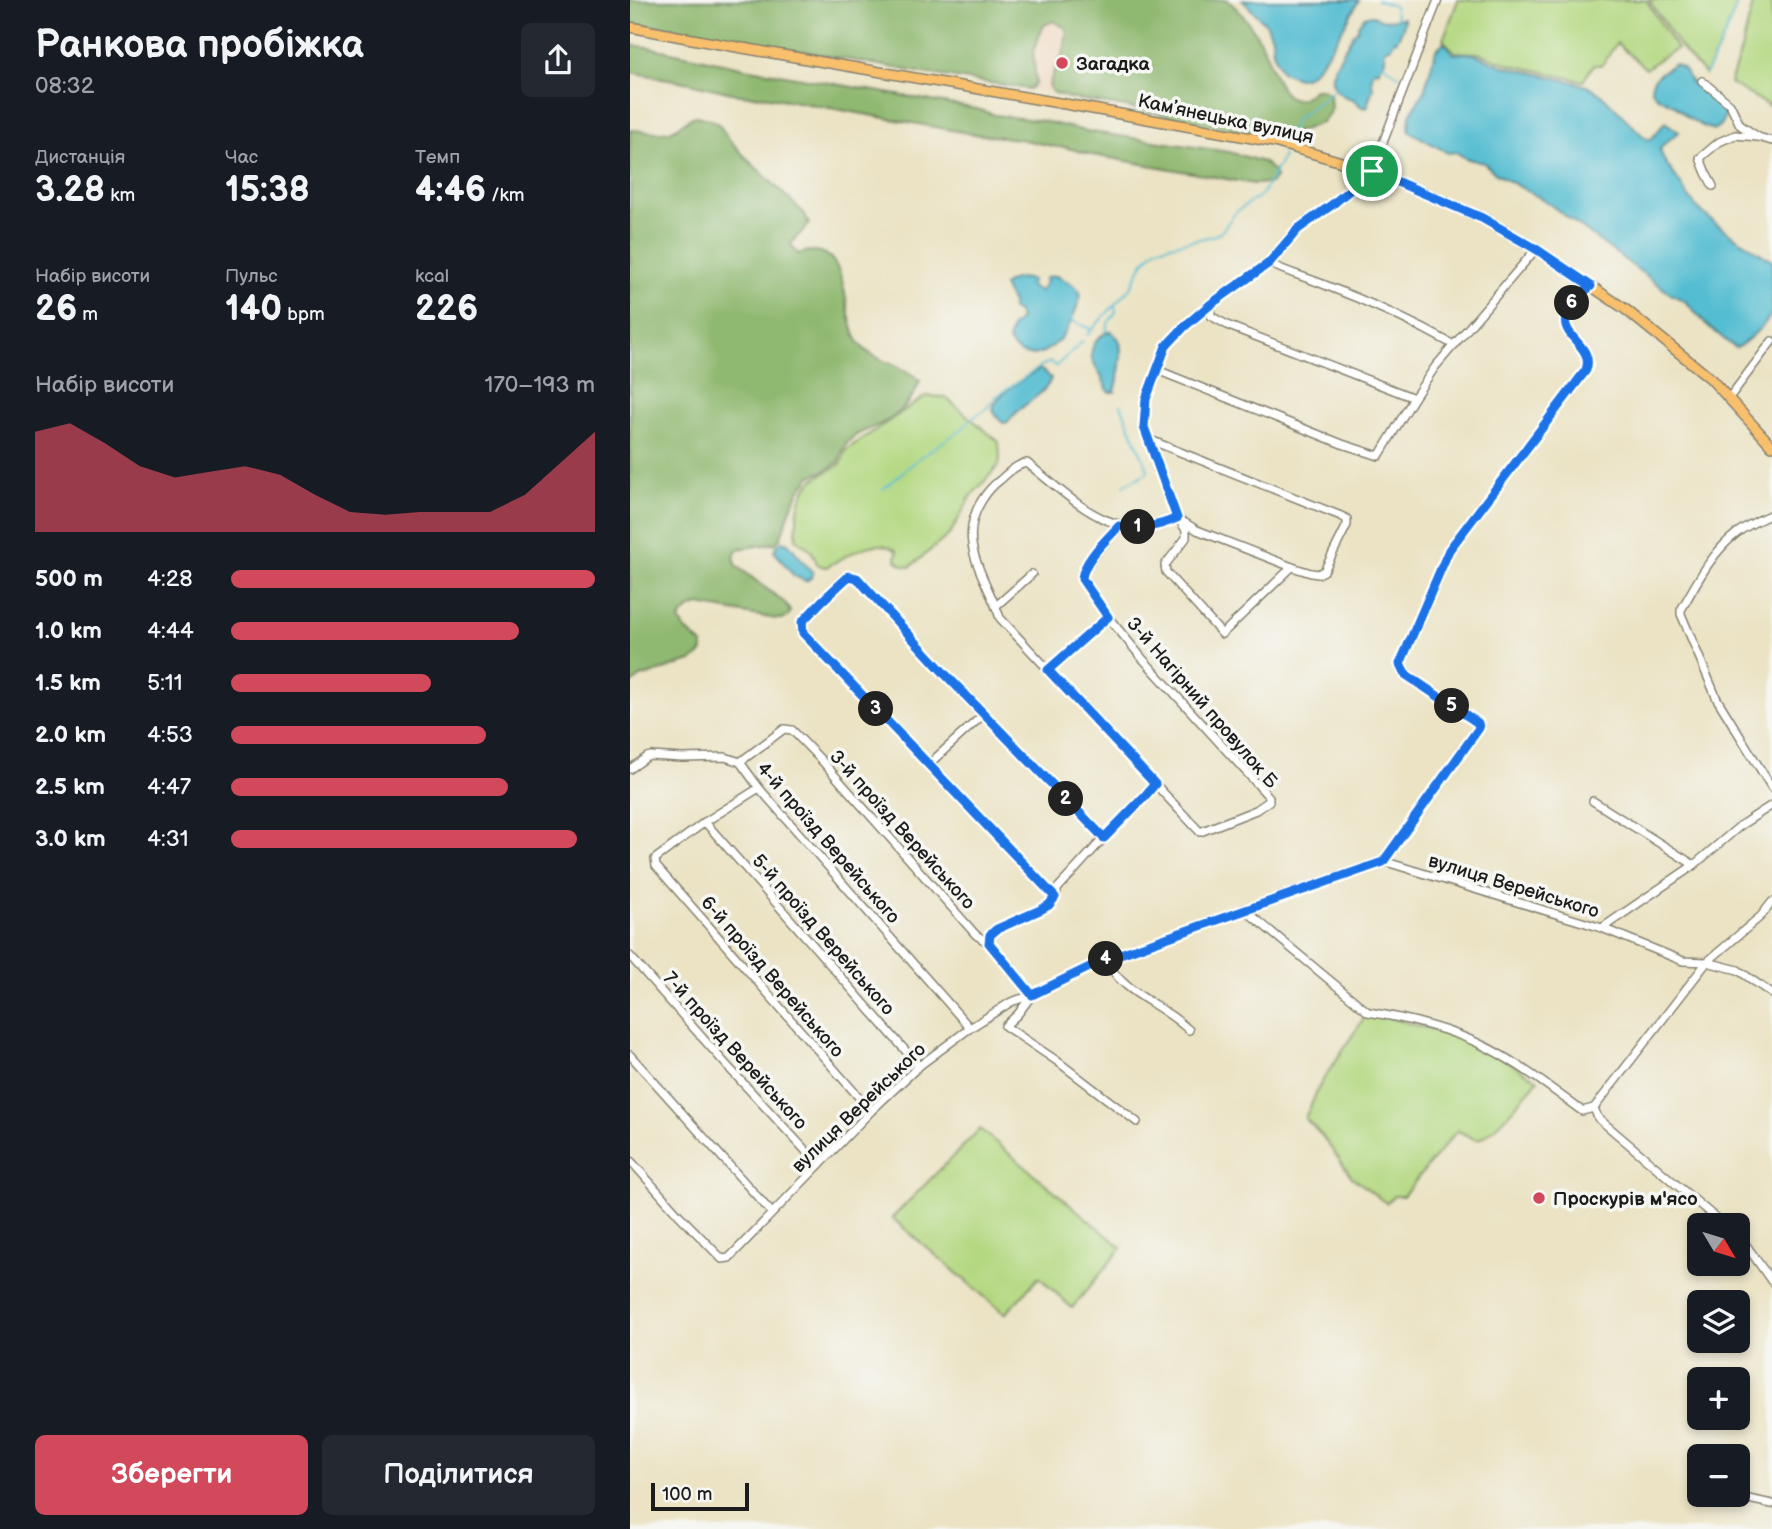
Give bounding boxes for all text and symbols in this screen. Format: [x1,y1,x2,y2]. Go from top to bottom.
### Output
text: Ранкова пробіжка [35,23,364,68]
button: share [521,23,595,97]
place label: Загадка [1076,53,1150,76]
marker: Загадка [1054,55,1070,71]
text: 08:32 [35,72,94,100]
street label: Камʼянецька вулиця [1136,90,1316,149]
pin [1342,141,1402,201]
text: Дистанція [35,146,125,169]
text: Час [225,146,258,169]
text: Темп [415,146,460,169]
icon: arrive [1353,152,1391,190]
text: 3.28 [35,169,105,212]
text: 15:38 [225,169,310,212]
text: 4:46 [415,169,486,212]
text: km [105,184,135,207]
text: /km [486,184,525,207]
text: Набір висоти [35,265,150,288]
text: Пульс [225,265,278,288]
text: kcal [415,265,449,288]
pin: 6 [1555,286,1590,320]
text: 26 [35,288,77,331]
text: 140 [225,288,282,331]
text: 226 [415,288,478,331]
text: 6 [1566,291,1577,314]
text: m [77,303,98,326]
text: bpm [282,303,325,326]
text: Набір висоти [35,371,174,399]
text: 170–193 m [485,371,595,399]
pin: 1 [1120,510,1156,544]
text: 1 [1134,515,1142,538]
text: 500 m [35,565,103,593]
text: 4:28 [147,565,193,593]
street label: 3-й Нагірний провулок Б [1121,613,1283,794]
text: 1.0 km [35,617,102,645]
text: 4:44 [147,617,194,645]
text: 1.5 km [35,669,101,697]
text: 5:11 [147,669,183,697]
pin: 5 [1434,688,1470,724]
pin: 3 [859,692,894,726]
text: 5 [1446,694,1457,717]
text: 3 [870,697,881,720]
text: 2.0 km [35,721,106,749]
text: 4:53 [147,721,193,749]
street label: 3-й проїзд Верейського [824,746,980,915]
street label: 4-й проїзд Верейського [751,757,904,929]
text: 2.5 km [35,773,105,801]
text: 4:47 [147,773,191,801]
pin: 2 [1048,782,1083,816]
text: 2 [1060,787,1071,810]
text: 3.0 km [35,825,106,853]
text: 4:31 [147,825,189,853]
street label: 5-й проїзд Верейського [747,850,899,1020]
street label: вулиця Верейського [1426,850,1602,923]
street label: 6-й проїзд Верейського [695,891,848,1063]
pin: 4 [1088,942,1124,976]
text: 4 [1100,947,1111,970]
street label: 7-й проїзд Верейського [658,967,812,1135]
street label: вулиця Верейського [787,1038,931,1178]
place label: Проскурів м'ясо [1553,1188,1698,1211]
marker: Проскурів м'ясо [1531,1190,1547,1206]
north arrow [1687,1213,1750,1276]
map controls [1687,1213,1750,1507]
button: layers [1687,1290,1750,1353]
button: + [1687,1367,1750,1430]
button: Зберегти [35,1435,308,1515]
button: Поділитися [322,1435,595,1515]
button: − [1687,1444,1750,1507]
scale bar [651,1480,749,1512]
text: 100 m [662,1483,713,1506]

